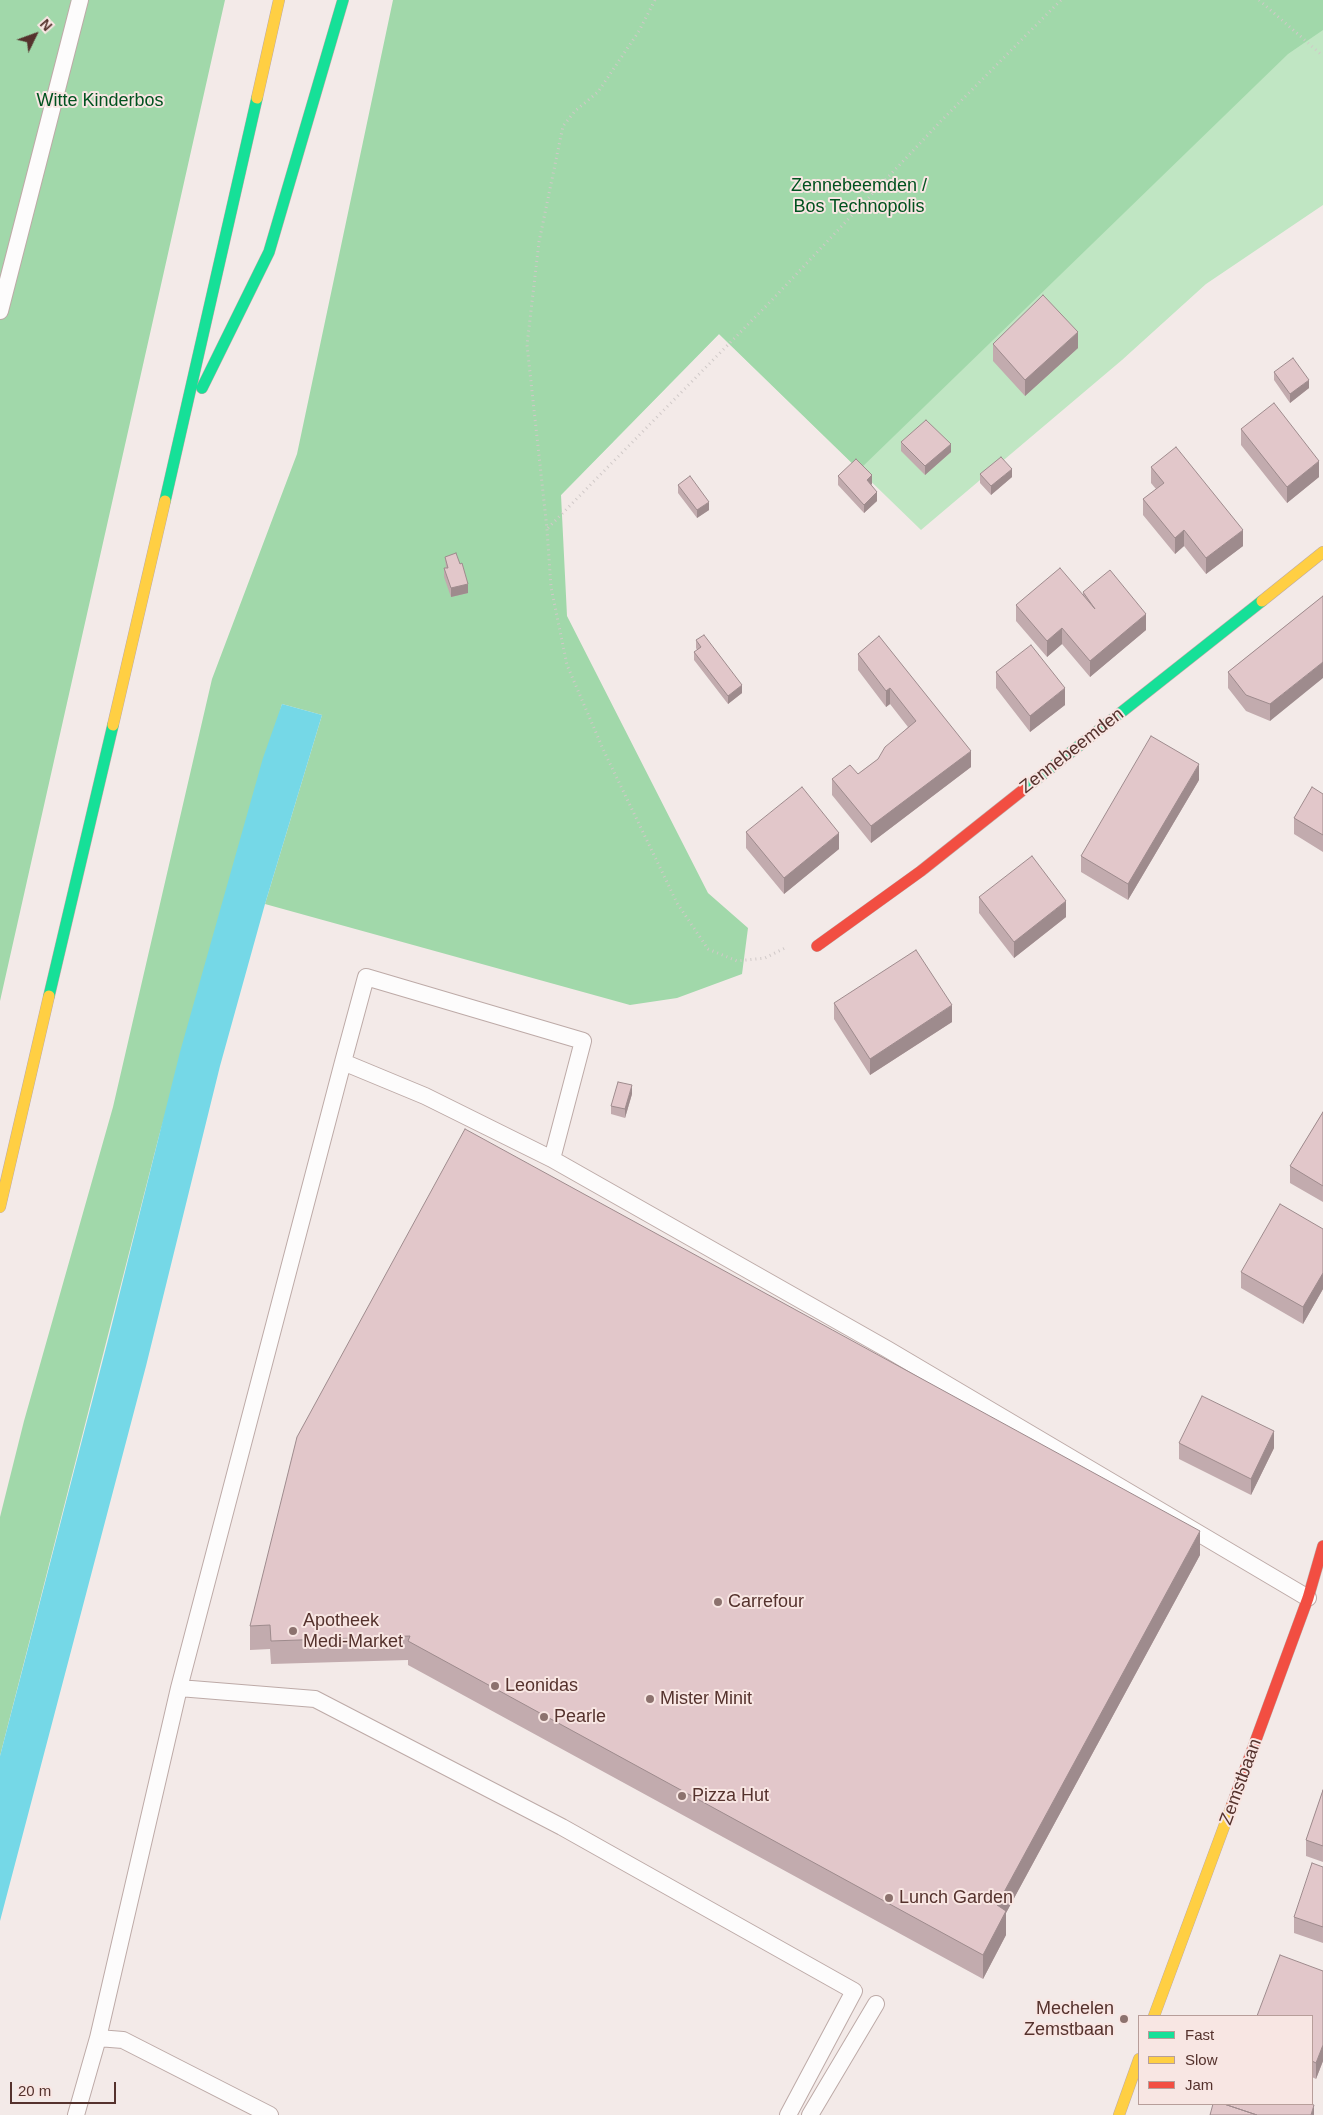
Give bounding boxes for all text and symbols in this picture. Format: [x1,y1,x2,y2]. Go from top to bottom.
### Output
north arrow [10,10,60,60]
text: N [37,16,55,34]
park label: Witte Kinderbos [36,90,164,112]
park label: Zennebeemden / Bos Technopolis [791,175,927,218]
street label: Zennebeemden [1016,704,1128,798]
place label: Carrefour [728,1591,804,1613]
marker: Carrefour [712,1596,724,1608]
place label: Apotheek Medi-Market [303,1610,403,1652]
marker: Apotheek Medi-Market [287,1625,299,1637]
place label: Leonidas [505,1675,578,1697]
marker: Leonidas [489,1680,501,1692]
place label: Mister Minit [660,1688,752,1710]
marker: Mister Minit [644,1693,656,1705]
place label: Pearle [554,1706,606,1728]
marker: Pearle [538,1711,550,1723]
street label: Zemstbaan [1215,1736,1267,1828]
place label: Pizza Hut [692,1785,769,1807]
marker: Pizza Hut [676,1790,688,1802]
place label: Lunch Garden [899,1887,1013,1909]
marker: Lunch Garden [883,1892,895,1904]
place label: Mechelen Zemstbaan [1024,1998,1114,2040]
marker: Mechelen Zemstbaan [1118,2013,1130,2025]
legend [1138,2015,1313,2105]
text: Fast [1185,2026,1214,2043]
text: Slow [1185,2051,1218,2068]
scale bar [12,2072,119,2104]
text: Jam [1185,2076,1213,2093]
text: 20 m [18,2082,51,2099]

